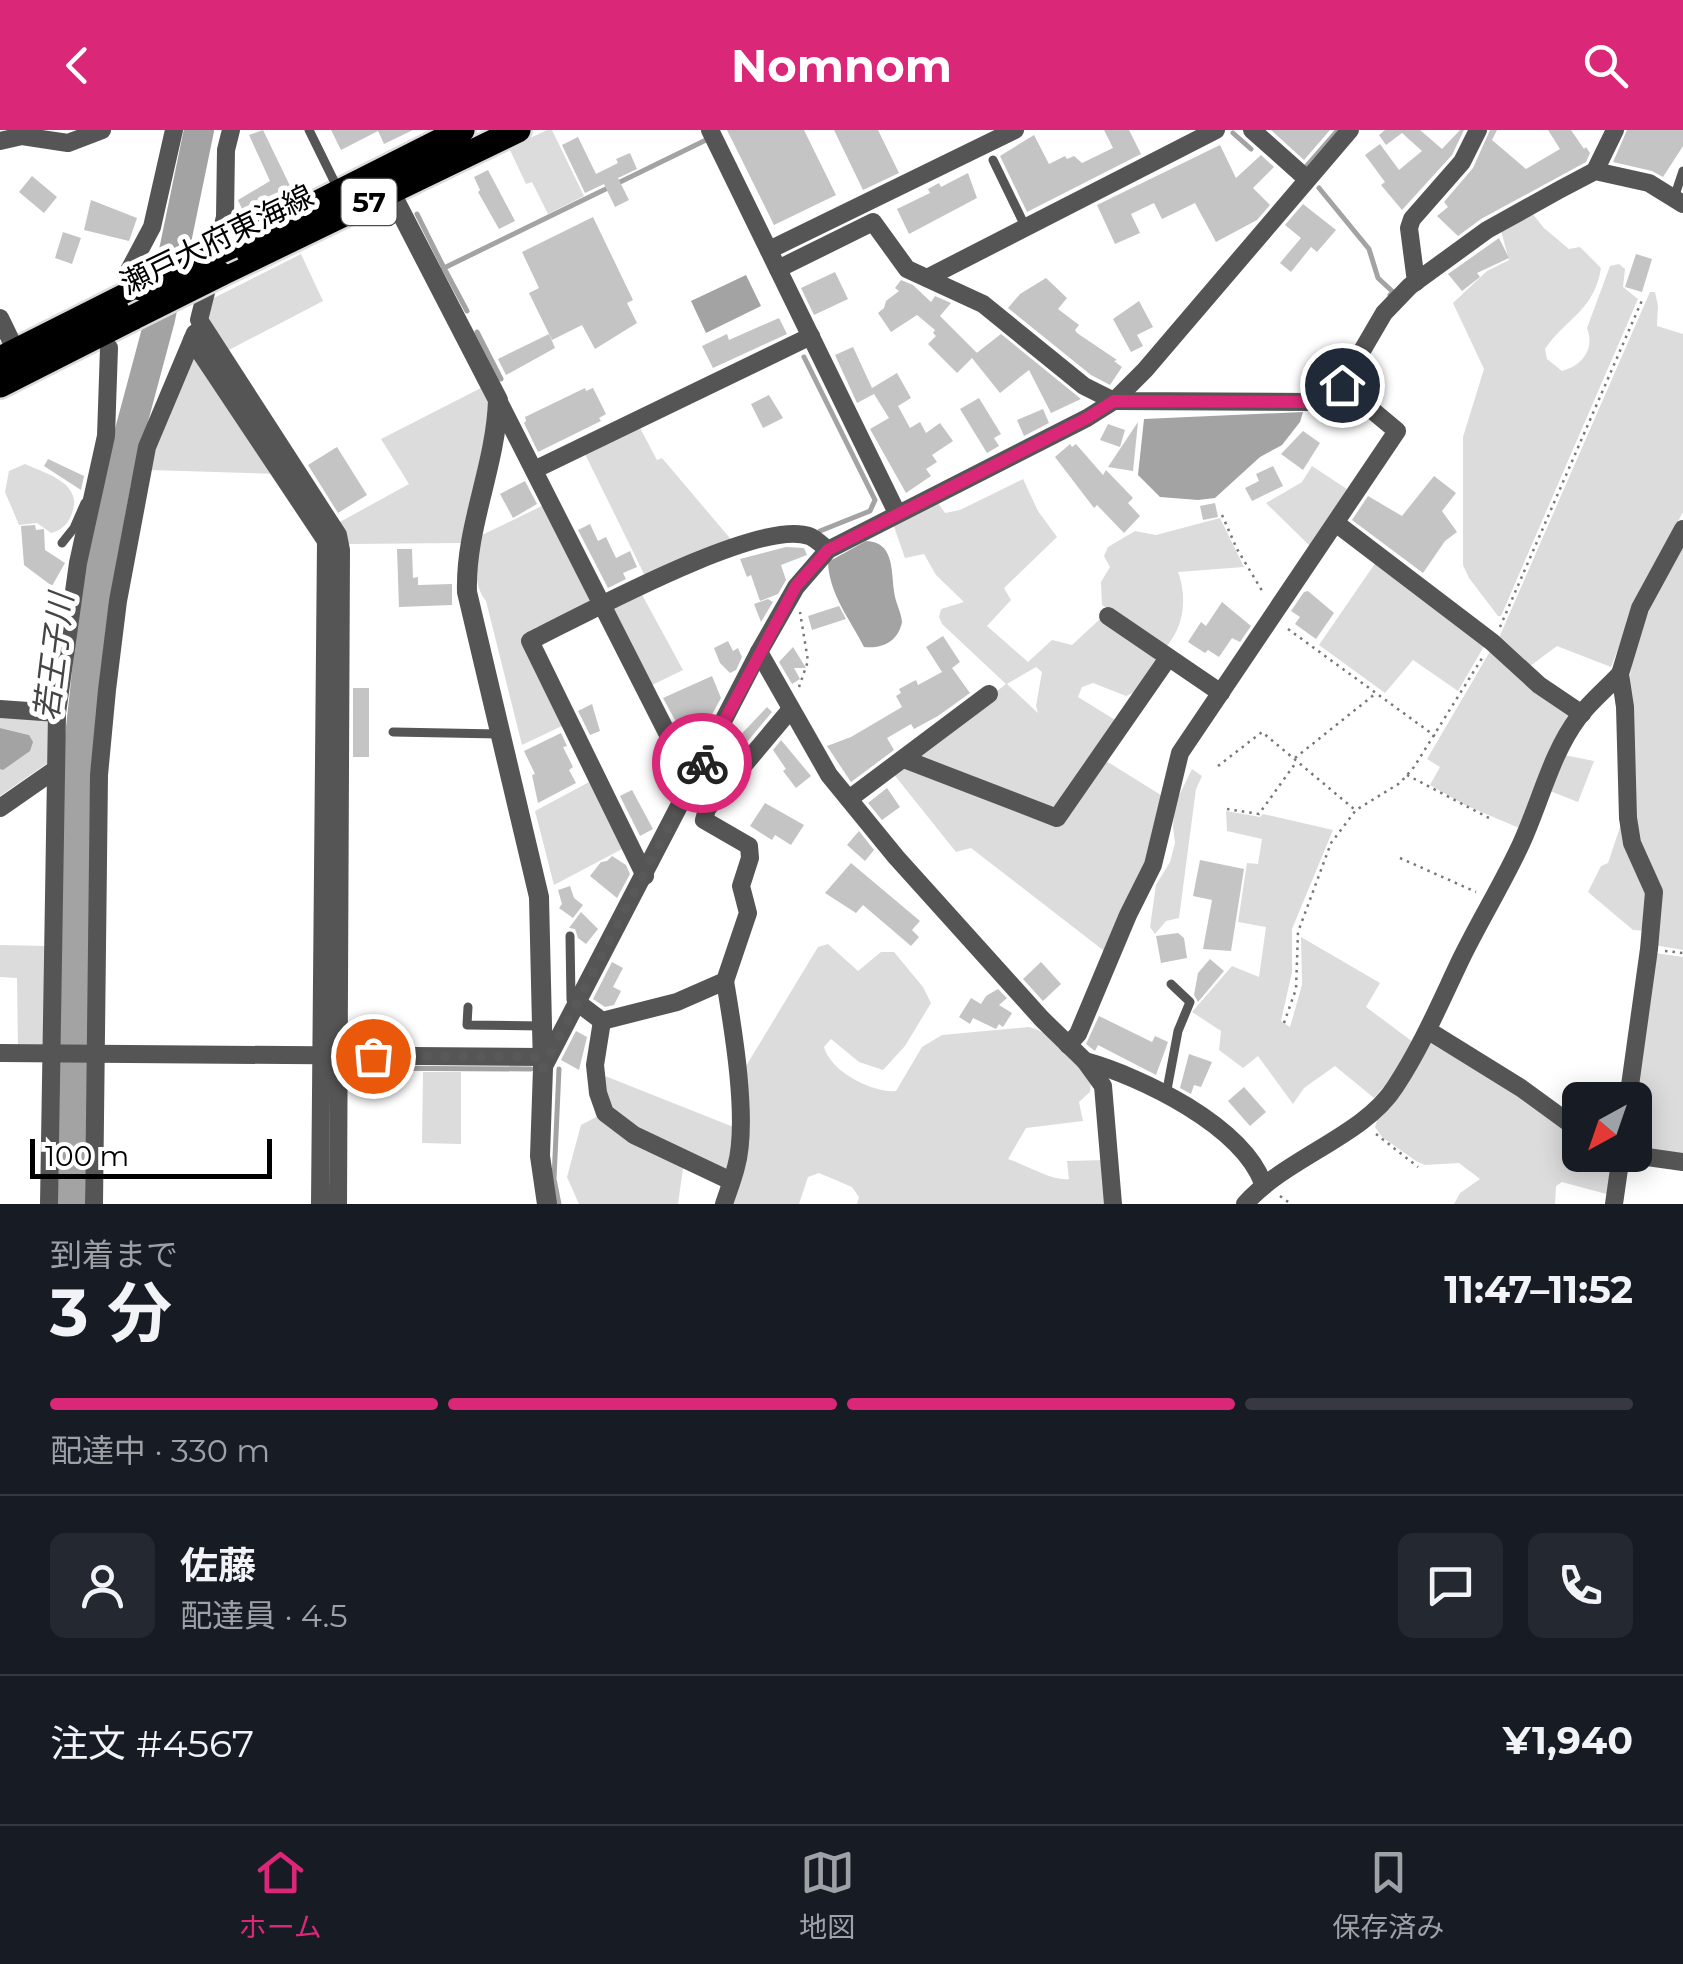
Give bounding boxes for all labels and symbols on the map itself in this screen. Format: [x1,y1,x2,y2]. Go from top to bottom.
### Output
street label: 瀬戸大府東海線 [114,177,319,302]
road number: 57 [342,179,396,225]
pin [1300,343,1385,428]
water label: 若王子川 [26,588,81,723]
courier [652,713,752,813]
pin [331,1014,416,1099]
north arrow [1562,1082,1652,1172]
scale bar [30,1134,272,1178]

